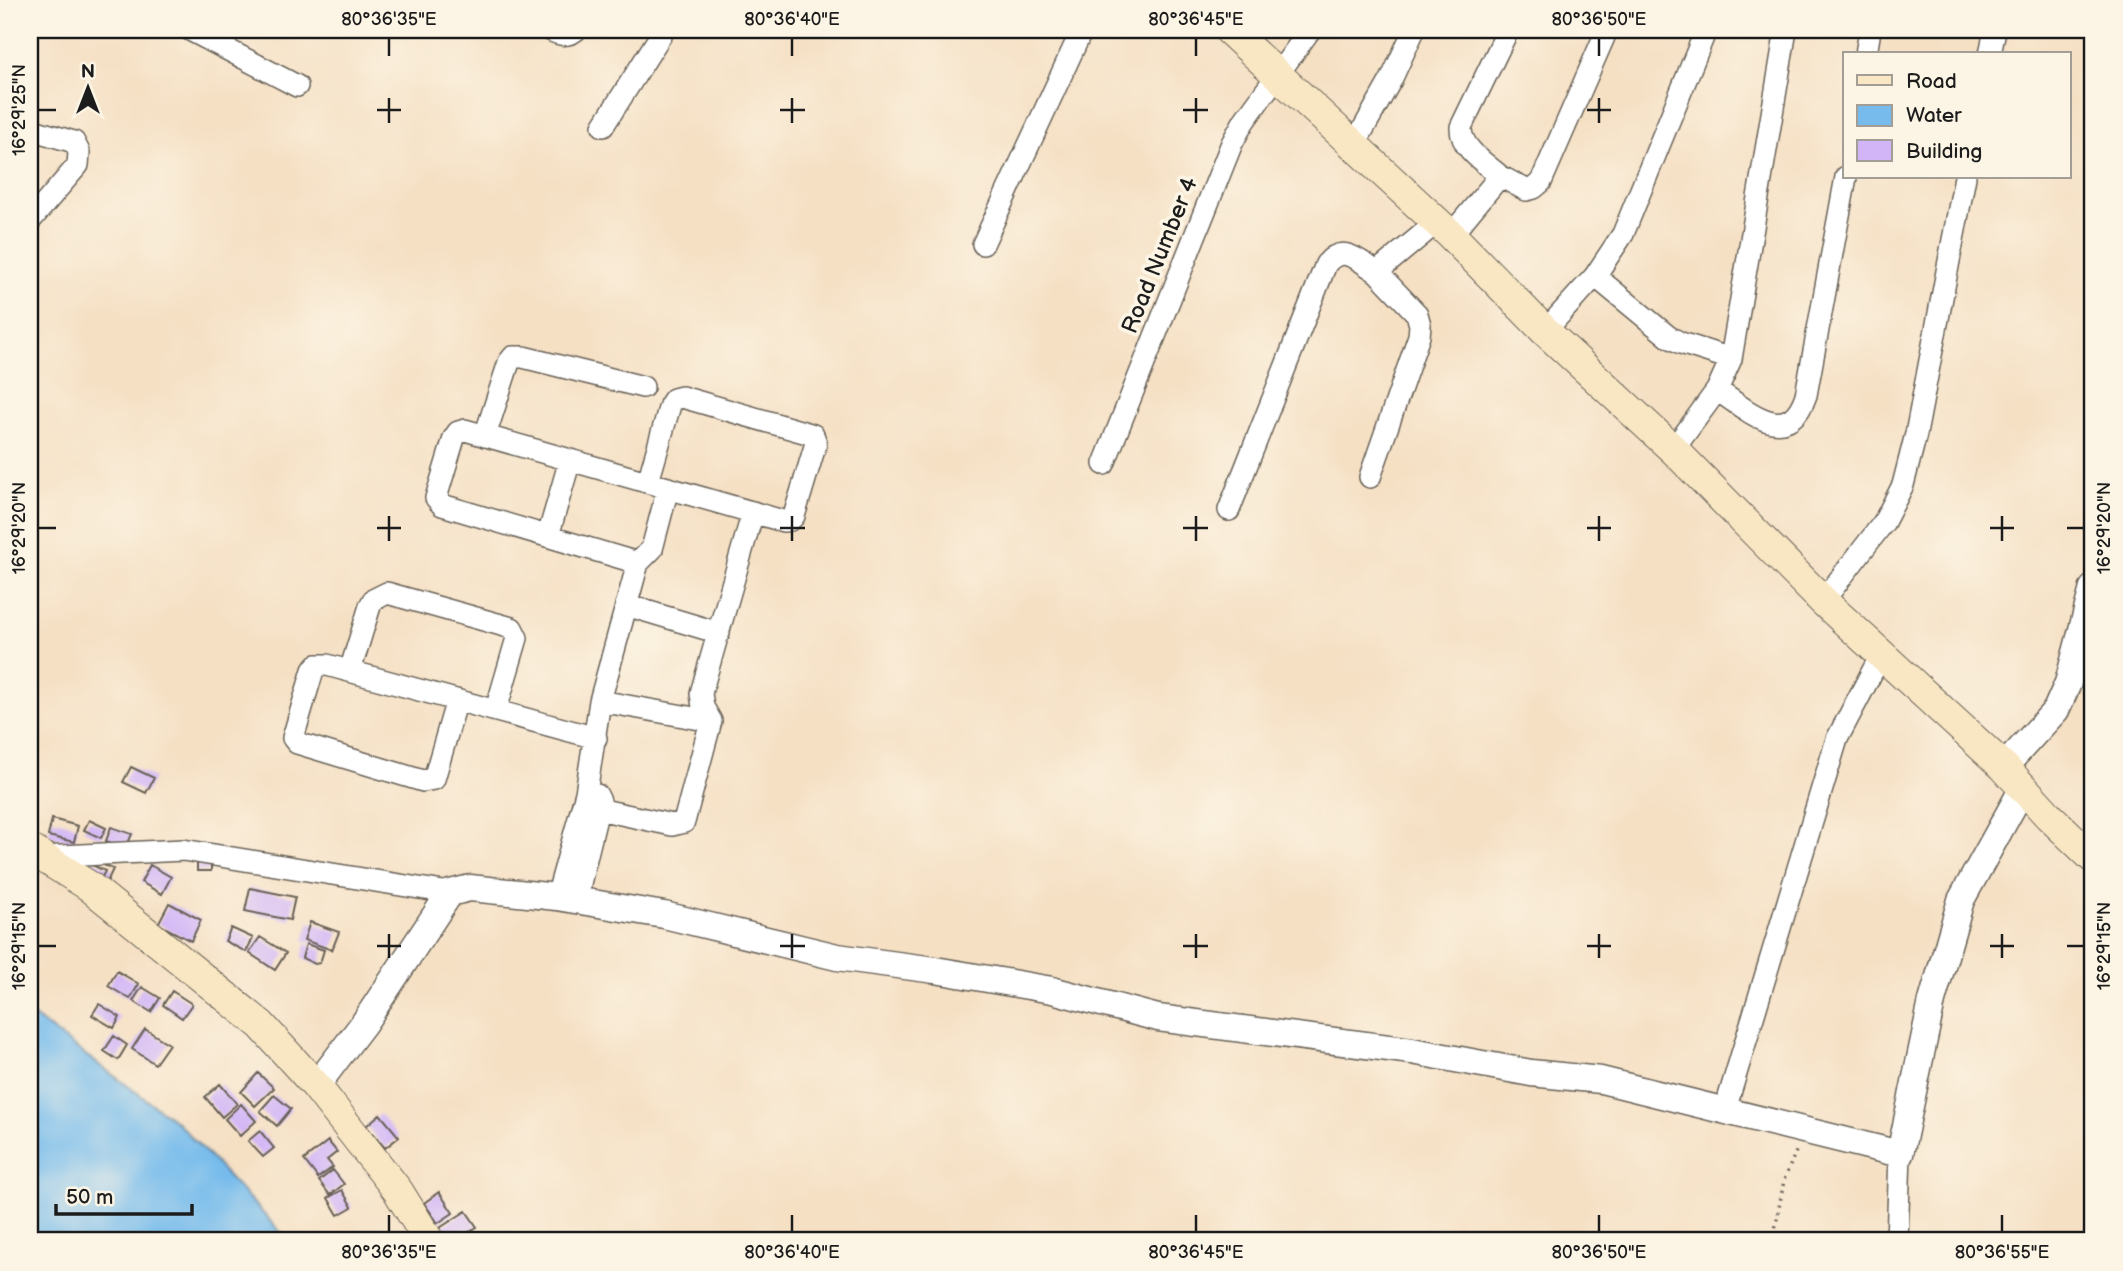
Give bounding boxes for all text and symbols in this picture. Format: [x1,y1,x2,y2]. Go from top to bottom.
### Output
text: 80°36'35"E [341,9,437,30]
text: 80°36'40"E [744,9,840,30]
text: 80°36'45"E [1148,9,1244,30]
text: 80°36'50"E [1552,9,1647,30]
north arrow [52,52,122,122]
legend [1843,52,2070,178]
text: N [81,61,95,84]
text: 16°29'25"N [9,64,30,156]
text: Road [1906,69,1957,94]
text: Water [1906,103,1962,128]
text: Building [1906,139,1982,164]
street label: Road Number 4 [1116,173,1204,338]
text: 16°29'20"N [9,482,30,574]
text: 16°29'20"N [2094,482,2115,574]
text: 16°29'15"N [9,902,30,990]
text: 16°29'15"N [2094,902,2115,990]
scale bar [56,1173,192,1217]
text: 50 m [66,1185,113,1210]
text: 80°36'35"E [341,1242,437,1263]
text: 80°36'40"E [744,1242,840,1263]
text: 80°36'45"E [1148,1242,1244,1263]
text: 80°36'50"E [1552,1242,1647,1263]
text: 80°36'55"E [1955,1242,2049,1263]

